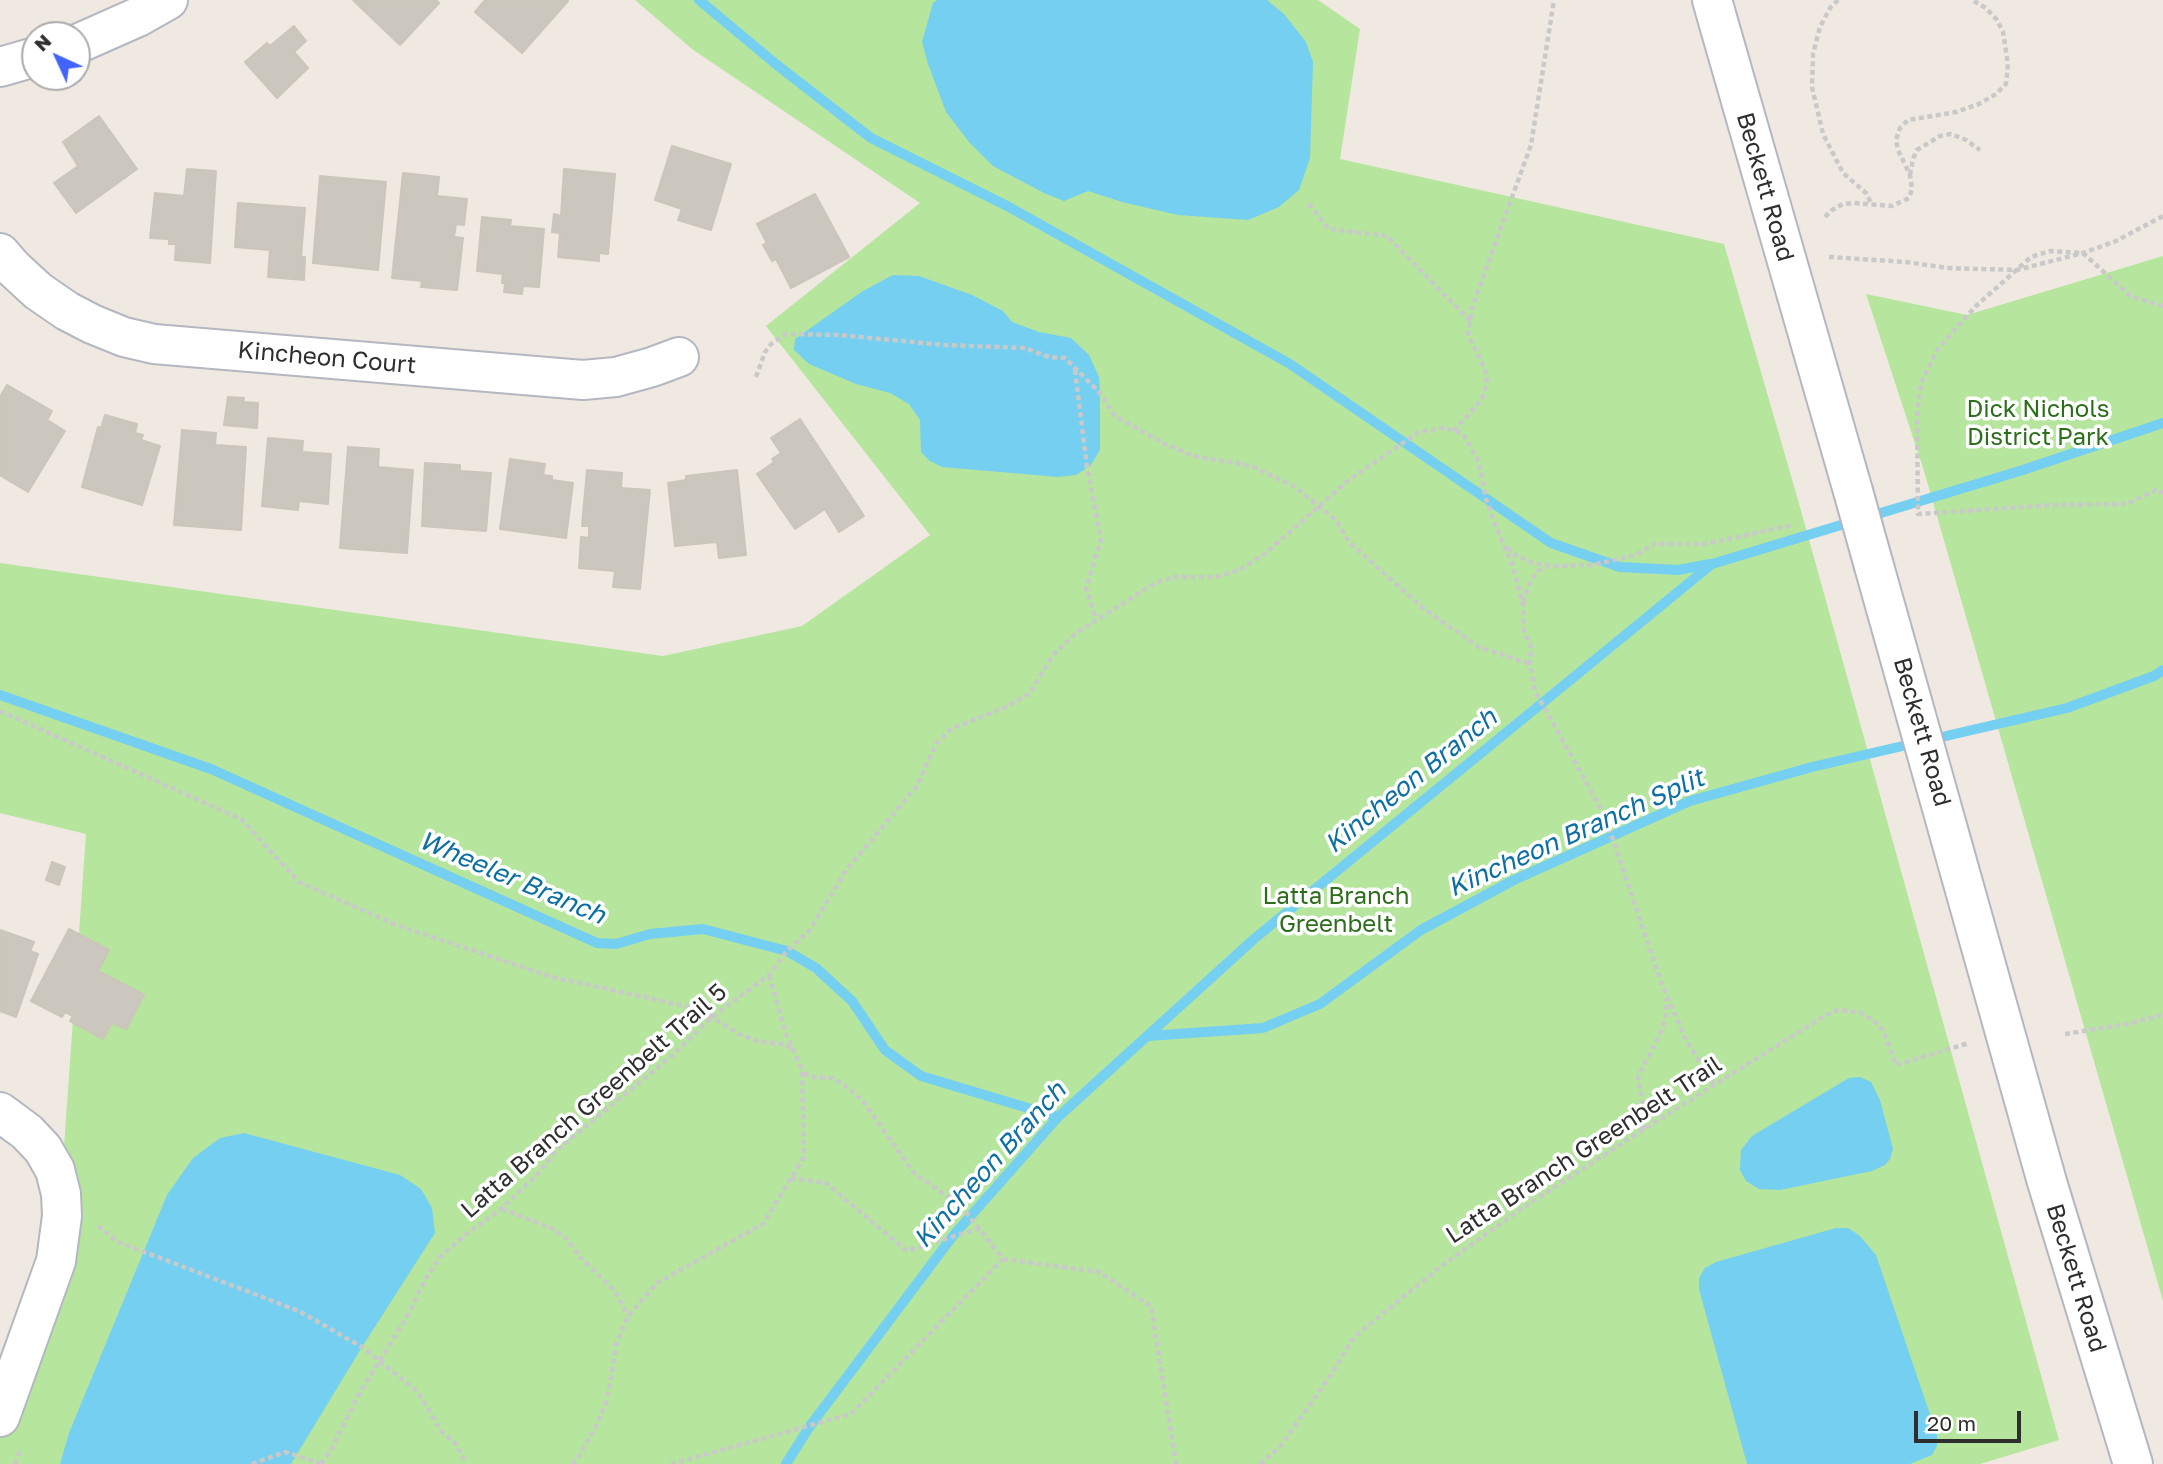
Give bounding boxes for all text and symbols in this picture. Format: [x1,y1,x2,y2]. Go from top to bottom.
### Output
north arrow [21,21,91,91]
text: N [29,29,55,55]
street label: Beckett Road [1730,109,1800,265]
street label: Kincheon Court [236,336,418,380]
park label: Dick Nichols District Park [1966,395,2110,451]
street label: Beckett Road [1887,654,1957,810]
water label: Kincheon Branch [1319,702,1503,860]
water label: Kincheon Branch Split [1443,762,1709,904]
water label: Wheeler Branch [414,825,610,931]
park label: Latta Branch Greenbelt [1262,882,1410,938]
street label: Latta Branch Greenbelt Trail 5 [455,978,733,1224]
street label: Latta Branch Greenbelt Trail [1441,1050,1727,1250]
water label: Kincheon Branch [907,1076,1073,1254]
street label: Beckett Road [2040,1200,2112,1356]
scale bar [1918,1398,2025,1442]
text: 20 m [1927,1410,1976,1436]

